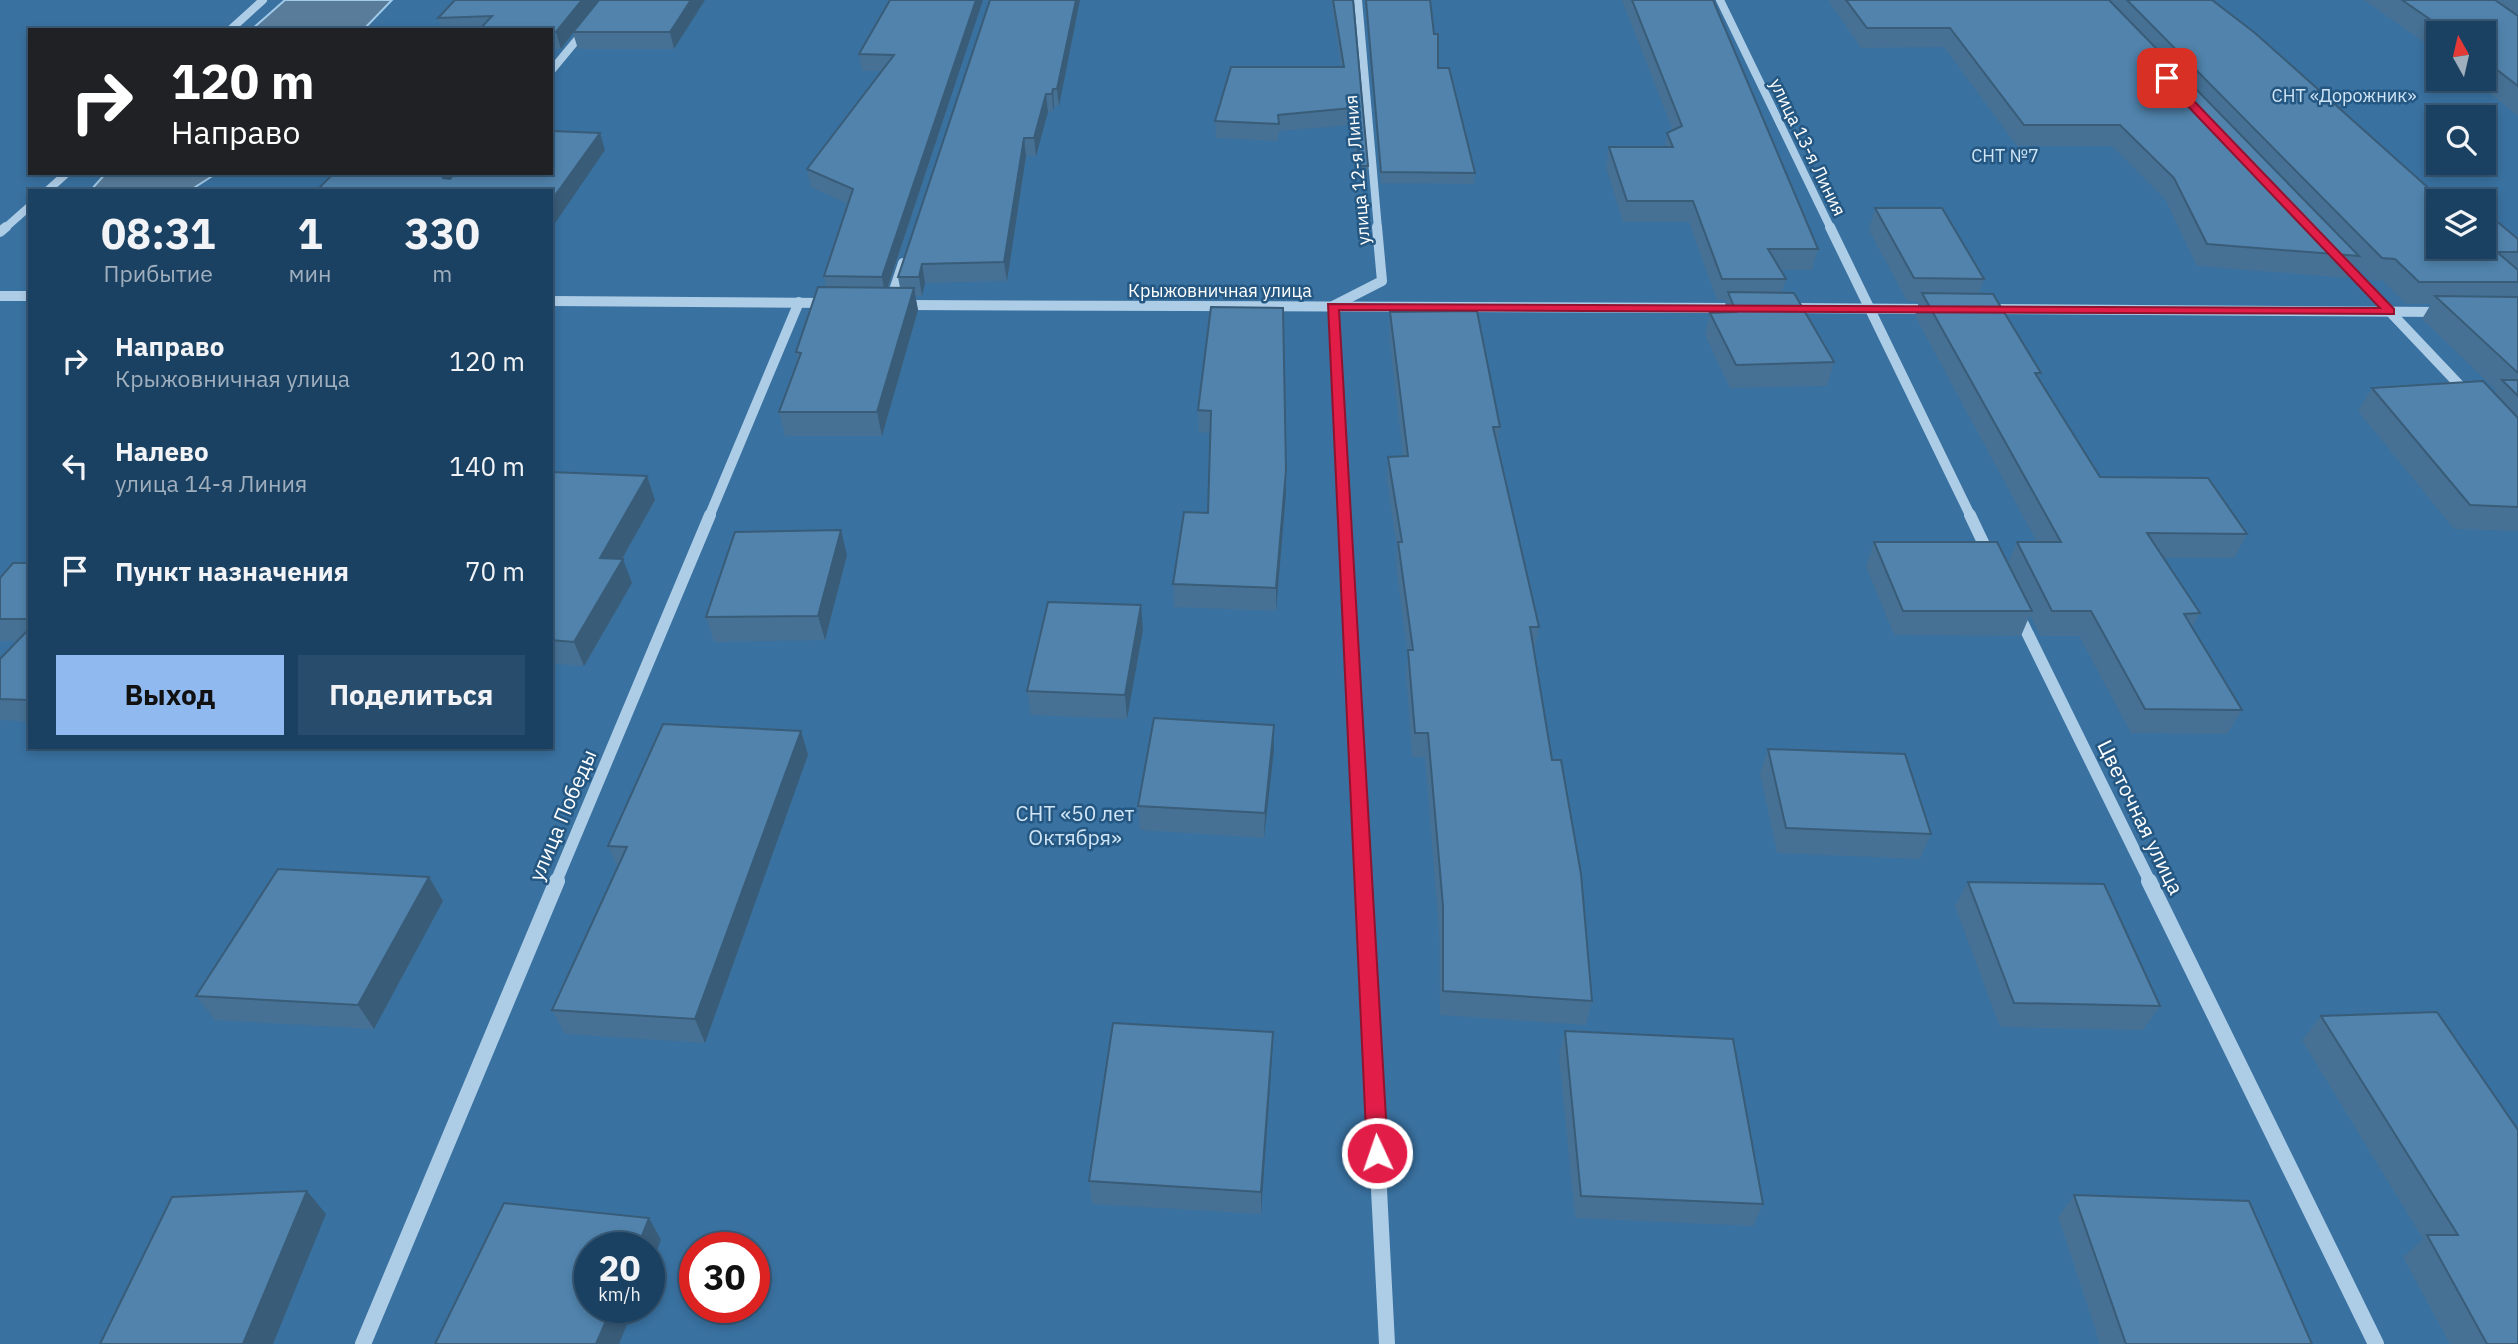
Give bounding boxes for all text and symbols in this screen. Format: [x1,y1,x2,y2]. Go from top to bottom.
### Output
north arrow [2426,21,2496,91]
map controls [2426,21,2496,259]
pin [2137,48,2197,108]
text: 120 m [171,49,315,112]
icon: right [56,56,147,147]
icon: arrive [2148,59,2186,97]
street label: улица 13-я Линия [1765,74,1851,220]
park label: СНТ «Дорожник» [2272,84,2417,107]
street label: улица 12-я Линия [1339,94,1375,246]
button: search [2426,105,2496,175]
text: Направо [171,111,300,153]
park label: СНТ №7 [1971,144,2039,167]
button: layers [2426,189,2496,259]
text: 08:31 [101,206,216,261]
text: 1 [297,206,323,261]
text: 330 [404,206,480,261]
text: Прибытие [104,258,213,288]
text: мин [288,258,332,288]
text: m [432,258,452,288]
street label: Крыжовничная улица [1128,279,1312,302]
text: Направо [115,329,224,363]
icon: right [56,342,94,380]
text: 120 m [449,344,525,378]
text: Крыжовничная улица [115,363,350,393]
text: Налево [115,434,209,468]
icon: left [56,447,94,485]
text: 140 m [449,449,525,483]
text: улица 14-я Линия [115,468,307,498]
icon: arrive [56,552,94,590]
text: Пункт назначения [115,554,349,588]
text: 70 m [465,554,525,588]
button: Выход [56,655,284,735]
button: Поделиться [298,655,525,735]
street label: Цветочная улица [2091,735,2191,899]
street label: улица Победы [522,745,602,885]
park label: СНТ «50 лет Октября» [1016,799,1134,851]
position arrow [1340,1116,1414,1190]
speed limit sign: 30 [679,1232,770,1323]
text: 20 [598,1245,641,1291]
text: km/h [598,1283,641,1306]

